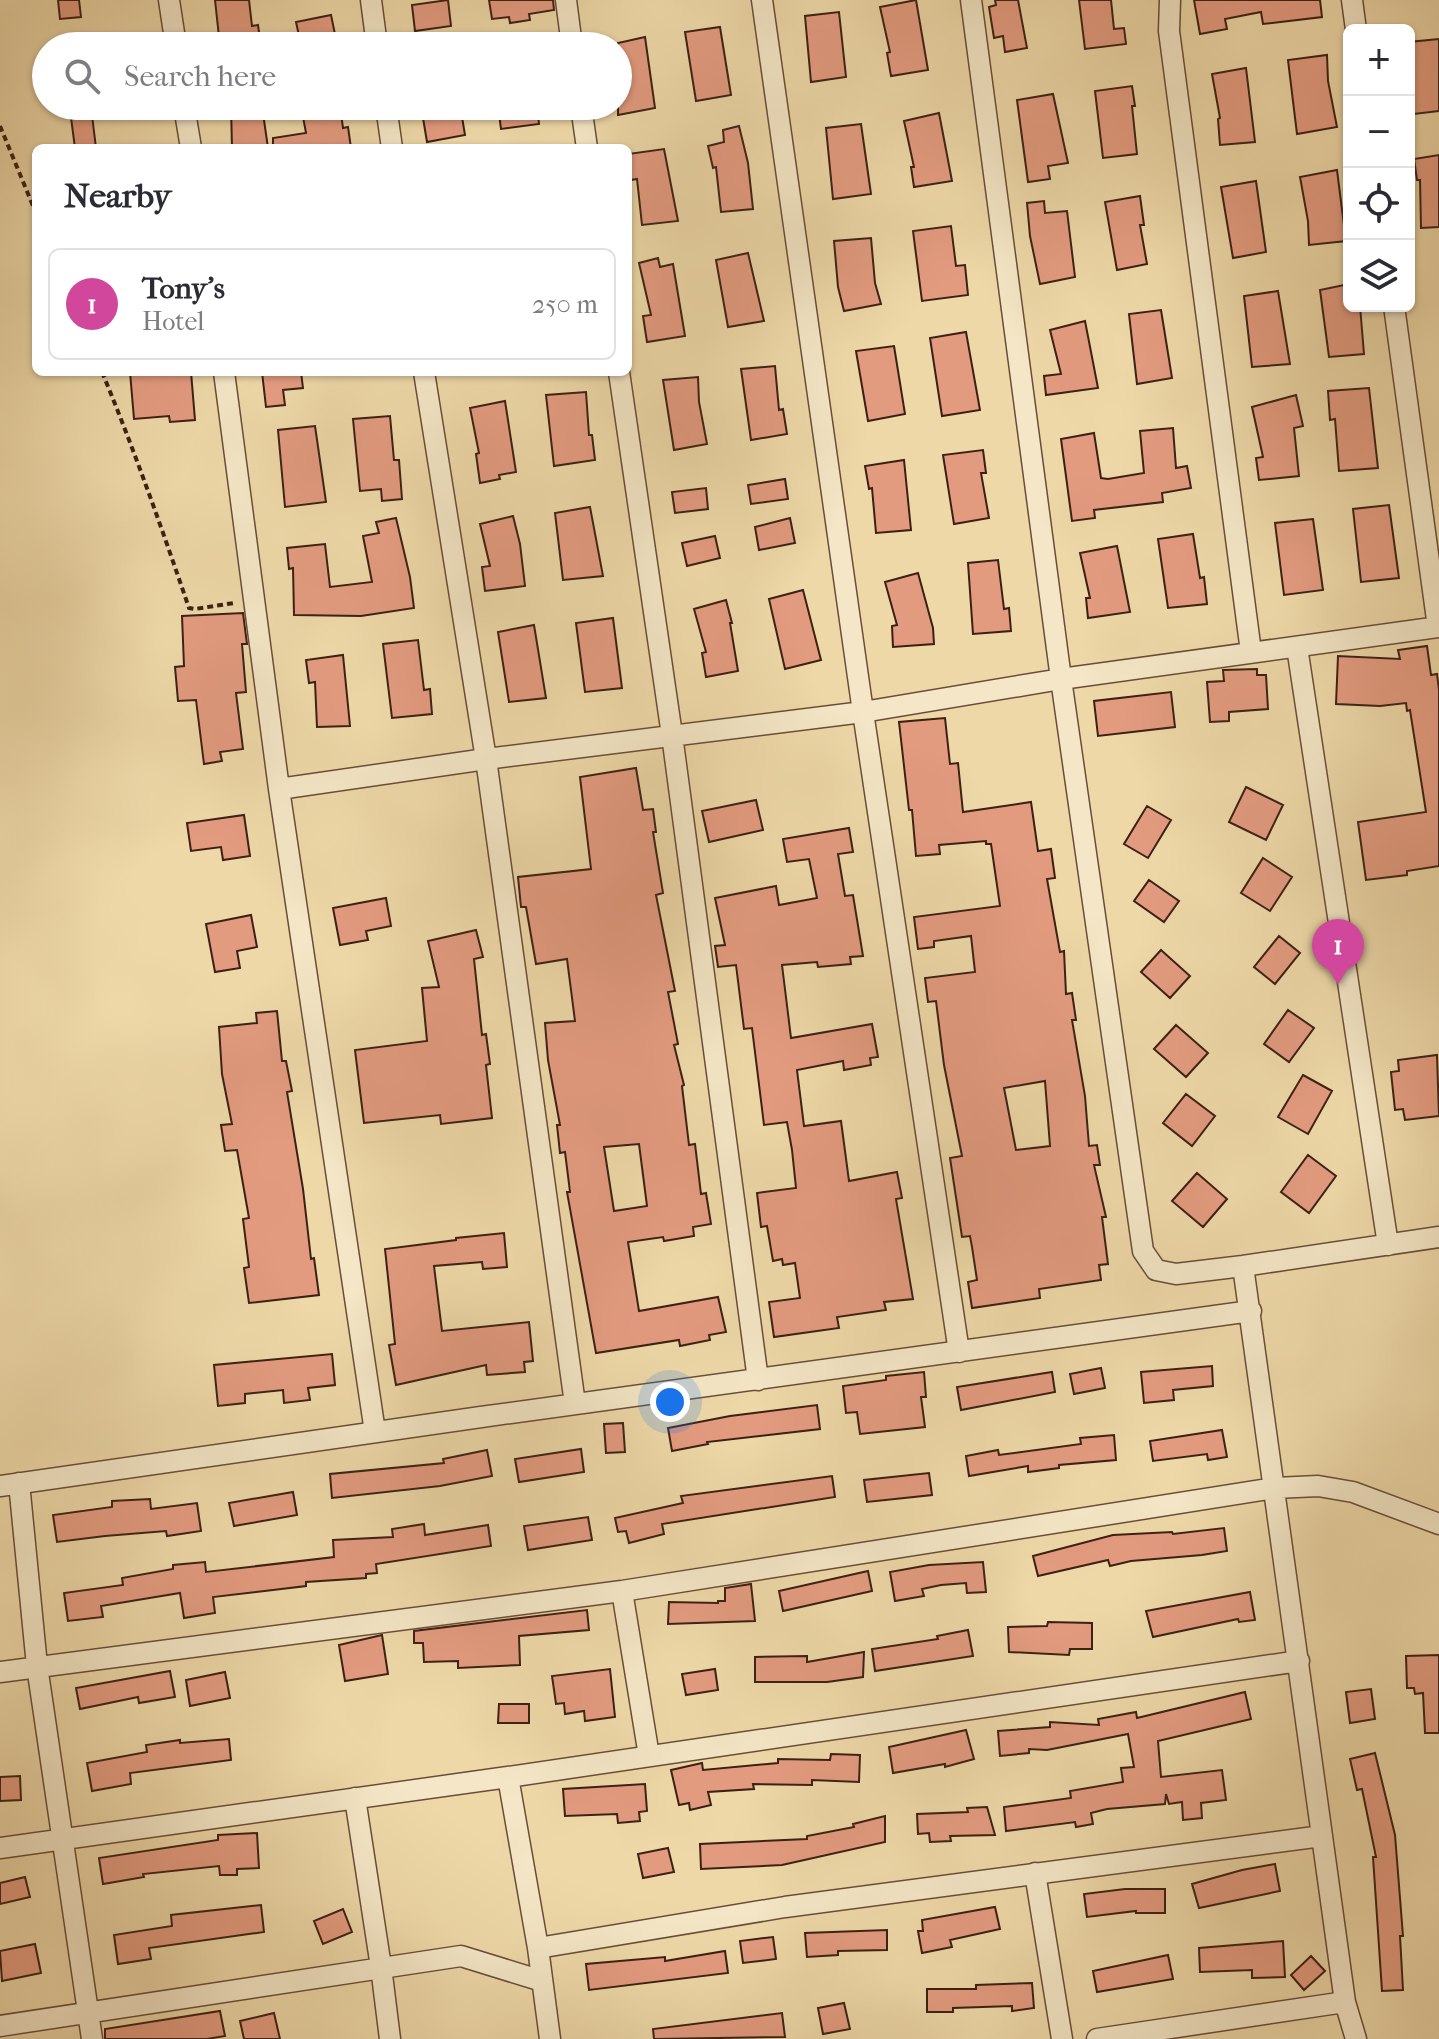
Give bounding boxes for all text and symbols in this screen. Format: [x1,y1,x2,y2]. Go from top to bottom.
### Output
map controls [1343,24,1415,312]
button: + [1343,24,1415,96]
search box [32,32,632,120]
icon: search [60,54,104,98]
text: Search here [124,59,276,94]
button: − [1343,96,1415,168]
button: locate [1343,168,1415,240]
text: Nearby [64,176,171,216]
button: layers [1343,240,1415,312]
text: Tony's [142,271,225,306]
text: 1 [87,289,97,320]
text: 250 m [532,289,598,320]
text: Hotel [142,306,205,337]
pin: 1 [1312,919,1364,985]
your location [650,1382,690,1422]

